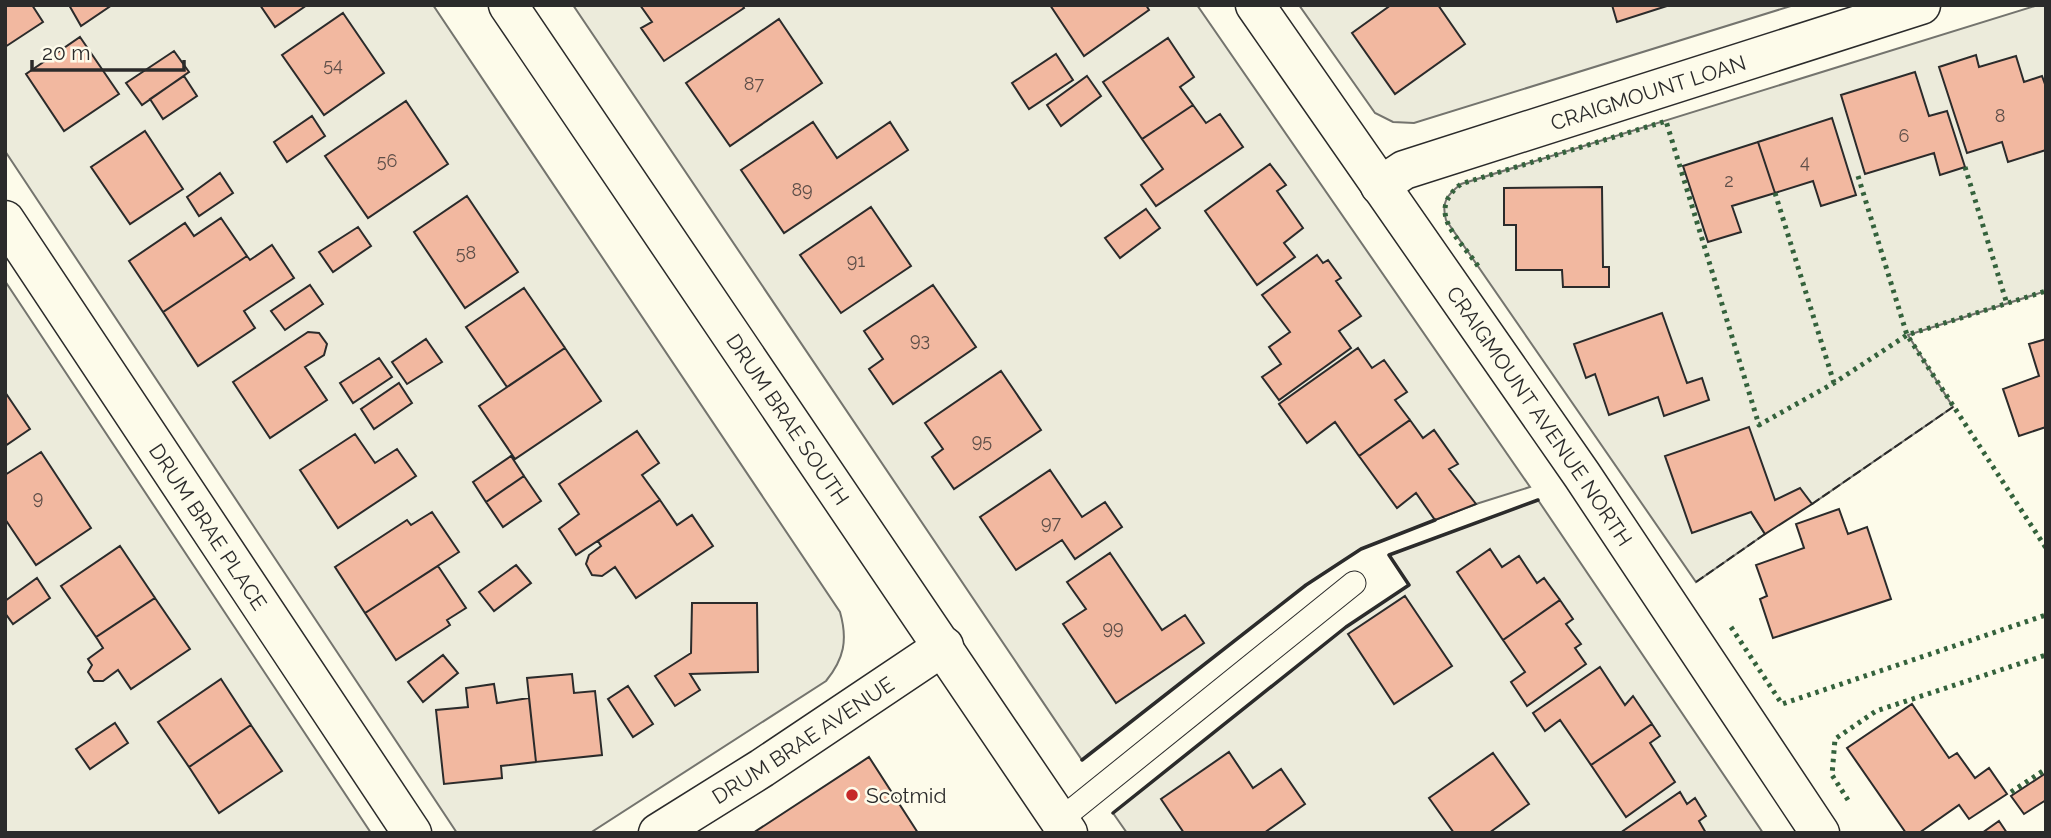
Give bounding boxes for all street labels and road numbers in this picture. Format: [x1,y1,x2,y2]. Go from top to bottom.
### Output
street label: CRAIGMOUNT LOAN [1547,49,1749,135]
street label: CRAIGMOUNT AVENUE NORTH [1442,281,1638,551]
street label: DRUM BRAE SOUTH [721,329,855,509]
street label: DRUM BRAE PLACE [144,439,273,615]
street label: DRUM BRAE AVENUE [707,671,898,809]

